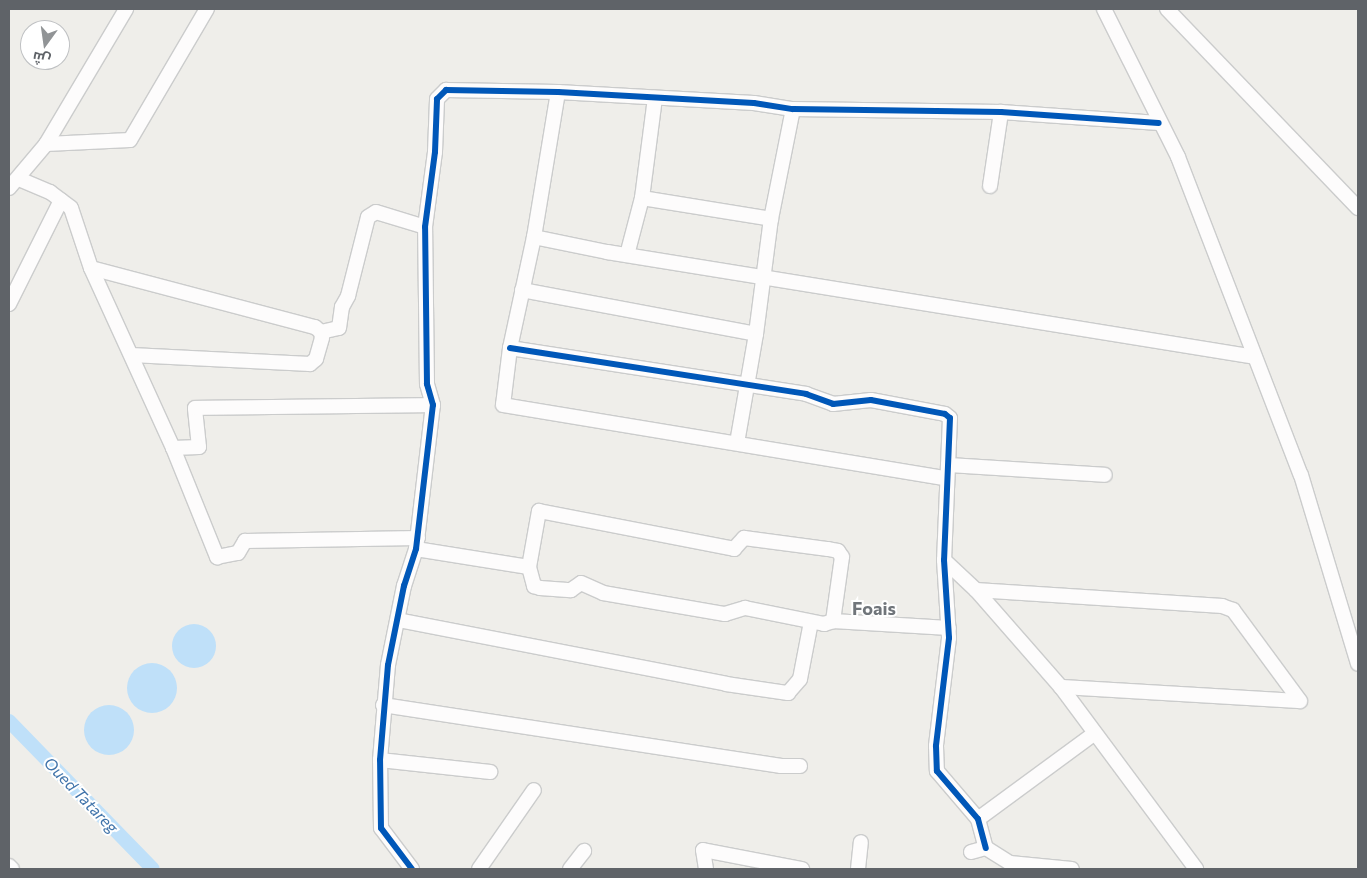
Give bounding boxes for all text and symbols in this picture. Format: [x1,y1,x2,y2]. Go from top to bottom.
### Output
north arrow [20,20,70,70]
text: ش [31,49,52,69]
district label: Foais [852,597,896,619]
water label: Oued Tatareg [40,753,122,837]

